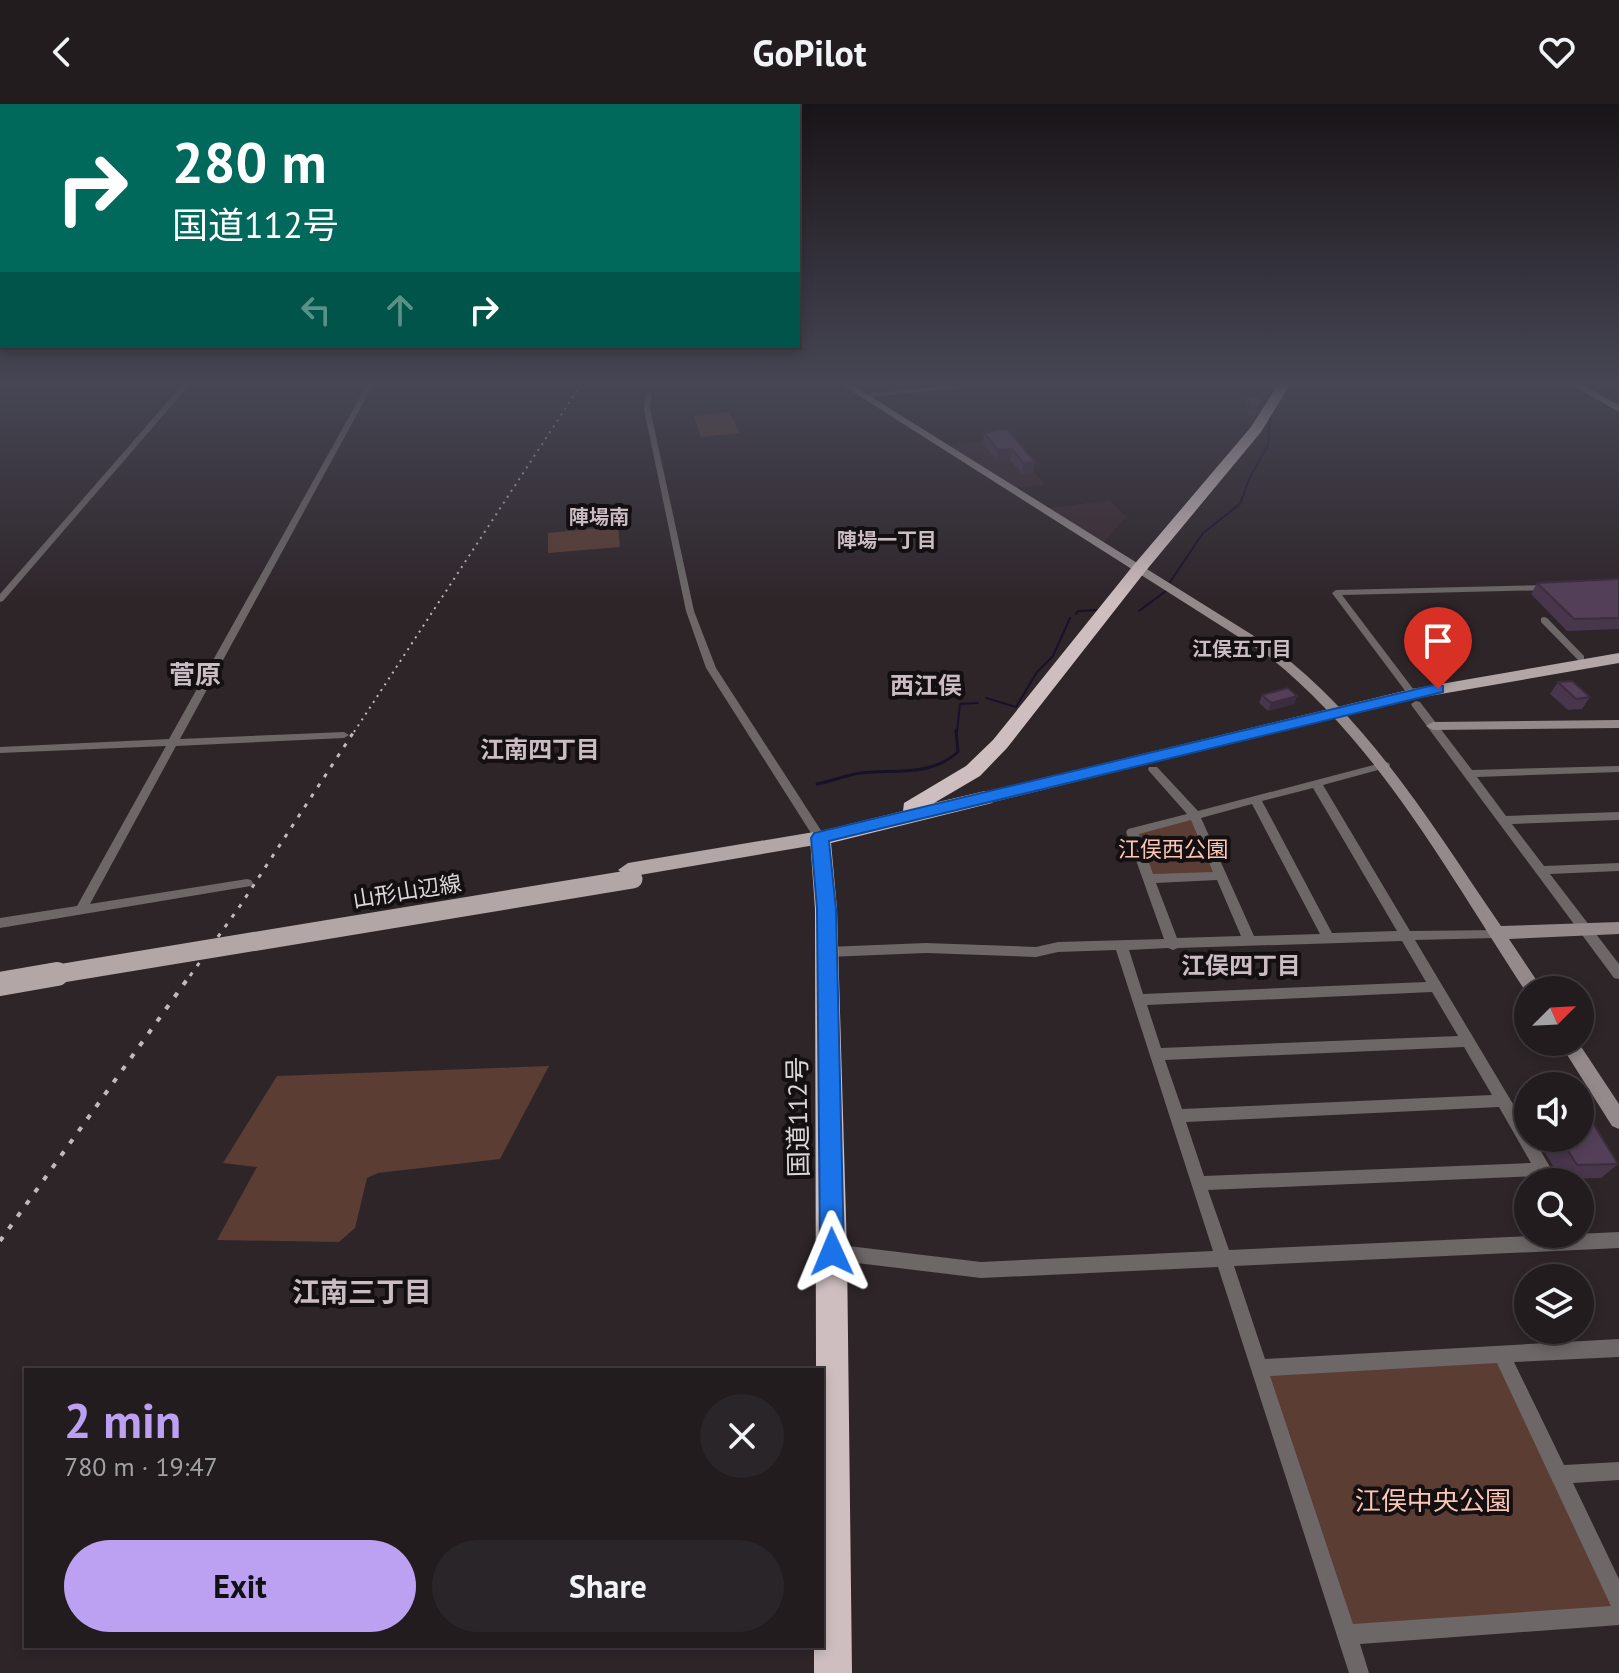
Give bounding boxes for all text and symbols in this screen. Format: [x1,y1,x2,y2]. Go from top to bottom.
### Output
text: GoPilot [752,29,867,76]
icon: back [40,30,84,74]
icon: heart [1535,30,1579,74]
text: 280 m [172,126,327,198]
icon: right [40,136,144,240]
text: 国道112号 [172,201,339,248]
icon: left [294,288,338,332]
icon: ahead [378,288,422,332]
icon: right [462,288,506,332]
district label: 陣場南 [569,504,629,530]
district label: 陣場一丁目 [837,527,937,553]
pin [1404,607,1472,689]
icon: arrive [1416,619,1460,663]
district label: 江俣五丁目 [1192,636,1292,662]
district label: 菅原 [169,658,221,691]
district label: 西江俣 [890,670,962,701]
district label: 江南四丁目 [480,734,600,765]
park label: 江俣西公園 [1118,835,1228,863]
street label: 山形山辺線 [350,869,464,913]
district label: 江俣四丁目 [1181,950,1301,981]
north arrow [1514,976,1594,1056]
map controls [1514,976,1594,1344]
street label: 国道112号 [780,1056,815,1178]
button: sound [1514,1072,1594,1152]
button: search [1514,1168,1594,1248]
position arrow [790,1210,874,1294]
button: layers [1514,1264,1594,1344]
district label: 江南三丁目 [292,1273,432,1310]
text: 2 min [64,1389,181,1451]
button: close [700,1394,784,1478]
text: 780 m · 19:47 [64,1450,218,1483]
park label: 江俣中央公園 [1355,1484,1511,1517]
button: Exit [64,1540,416,1632]
button: Share [432,1540,784,1632]

